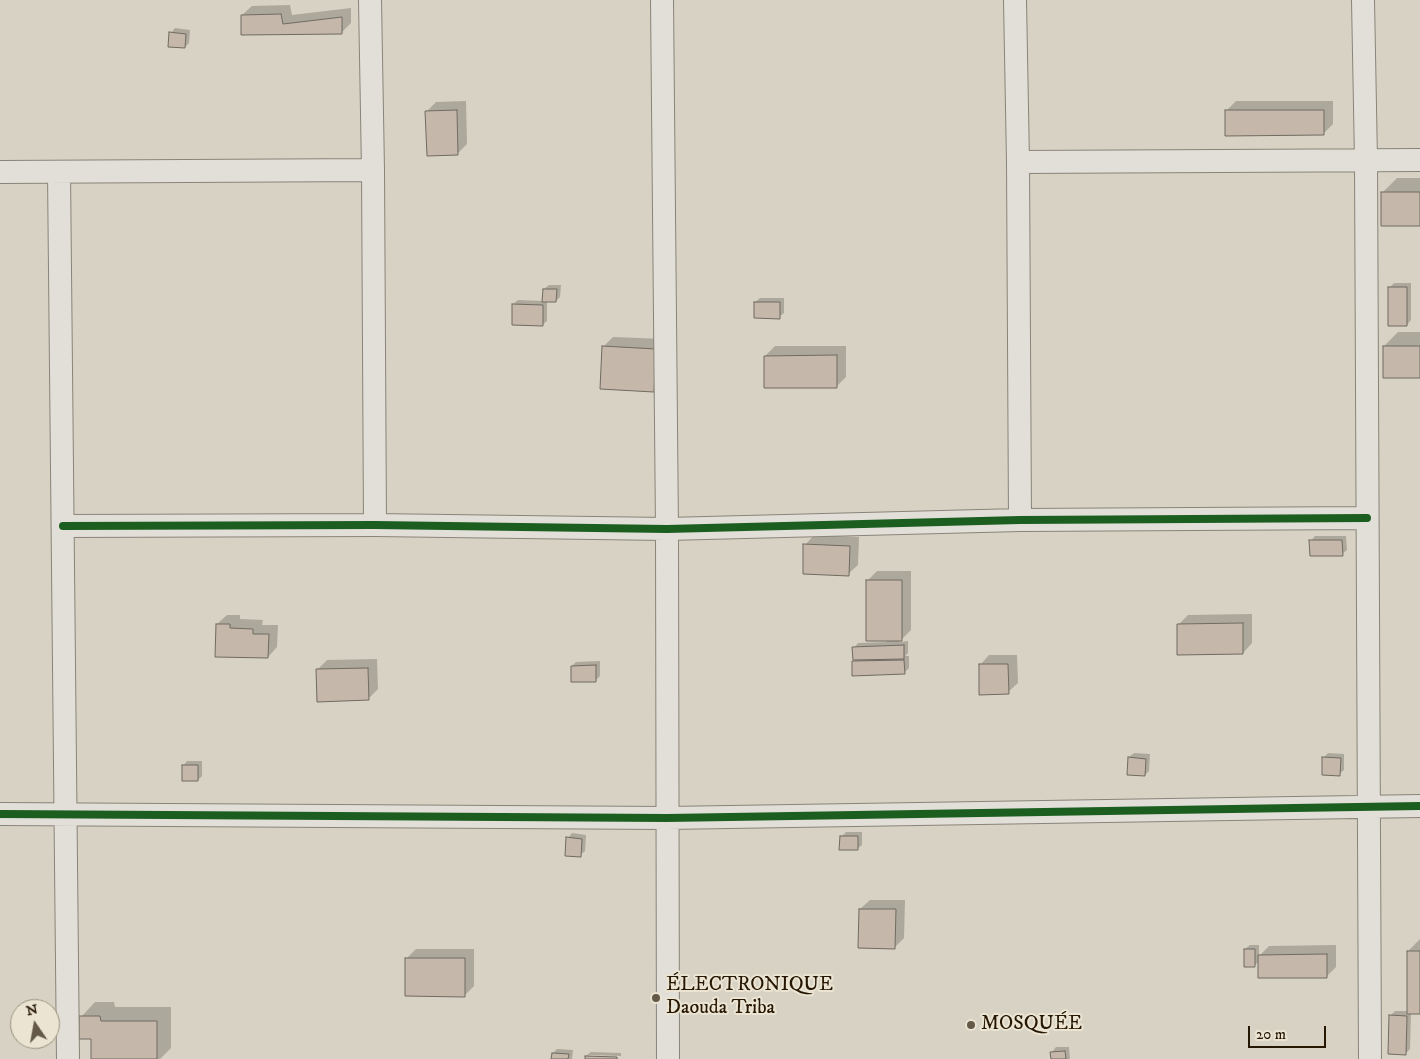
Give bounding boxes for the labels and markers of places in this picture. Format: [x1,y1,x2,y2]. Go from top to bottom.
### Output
place label: ÉLECTRONIQUE Daouda Triba [666,974,833,1021]
marker: ÉLECTRONIQUE Daouda Triba [650,992,662,1004]
place label: MOSQUÉE [981,1013,1082,1037]
marker: MOSQUÉE [965,1019,977,1031]

